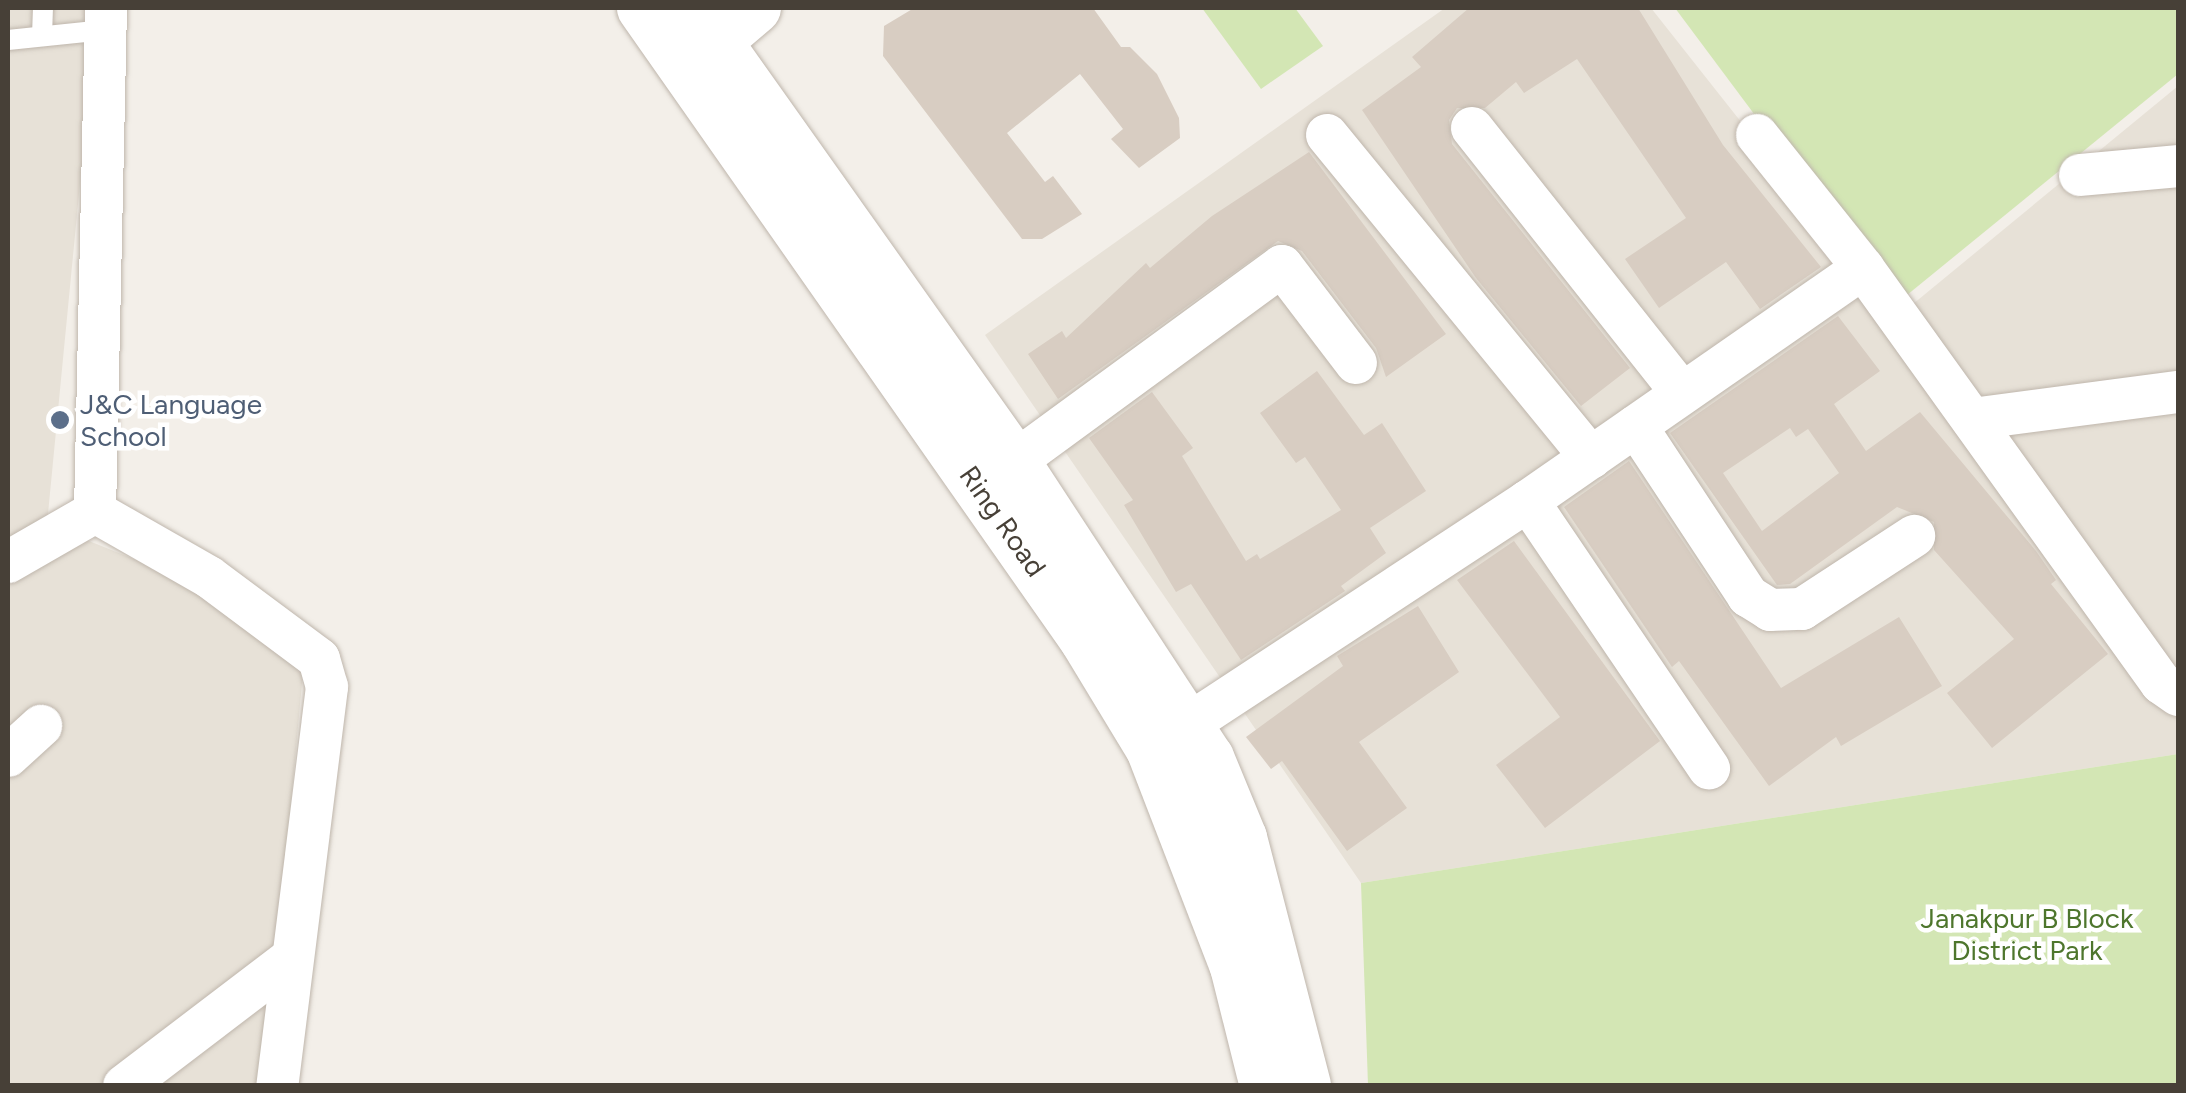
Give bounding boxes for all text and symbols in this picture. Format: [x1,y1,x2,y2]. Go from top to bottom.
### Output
place label: J&C Language School [80,387,262,453]
marker: J&C Language School [49,409,71,431]
street label: Ring Road [953,459,1053,583]
park label: Janakpur B Block District Park [1921,901,2133,967]

